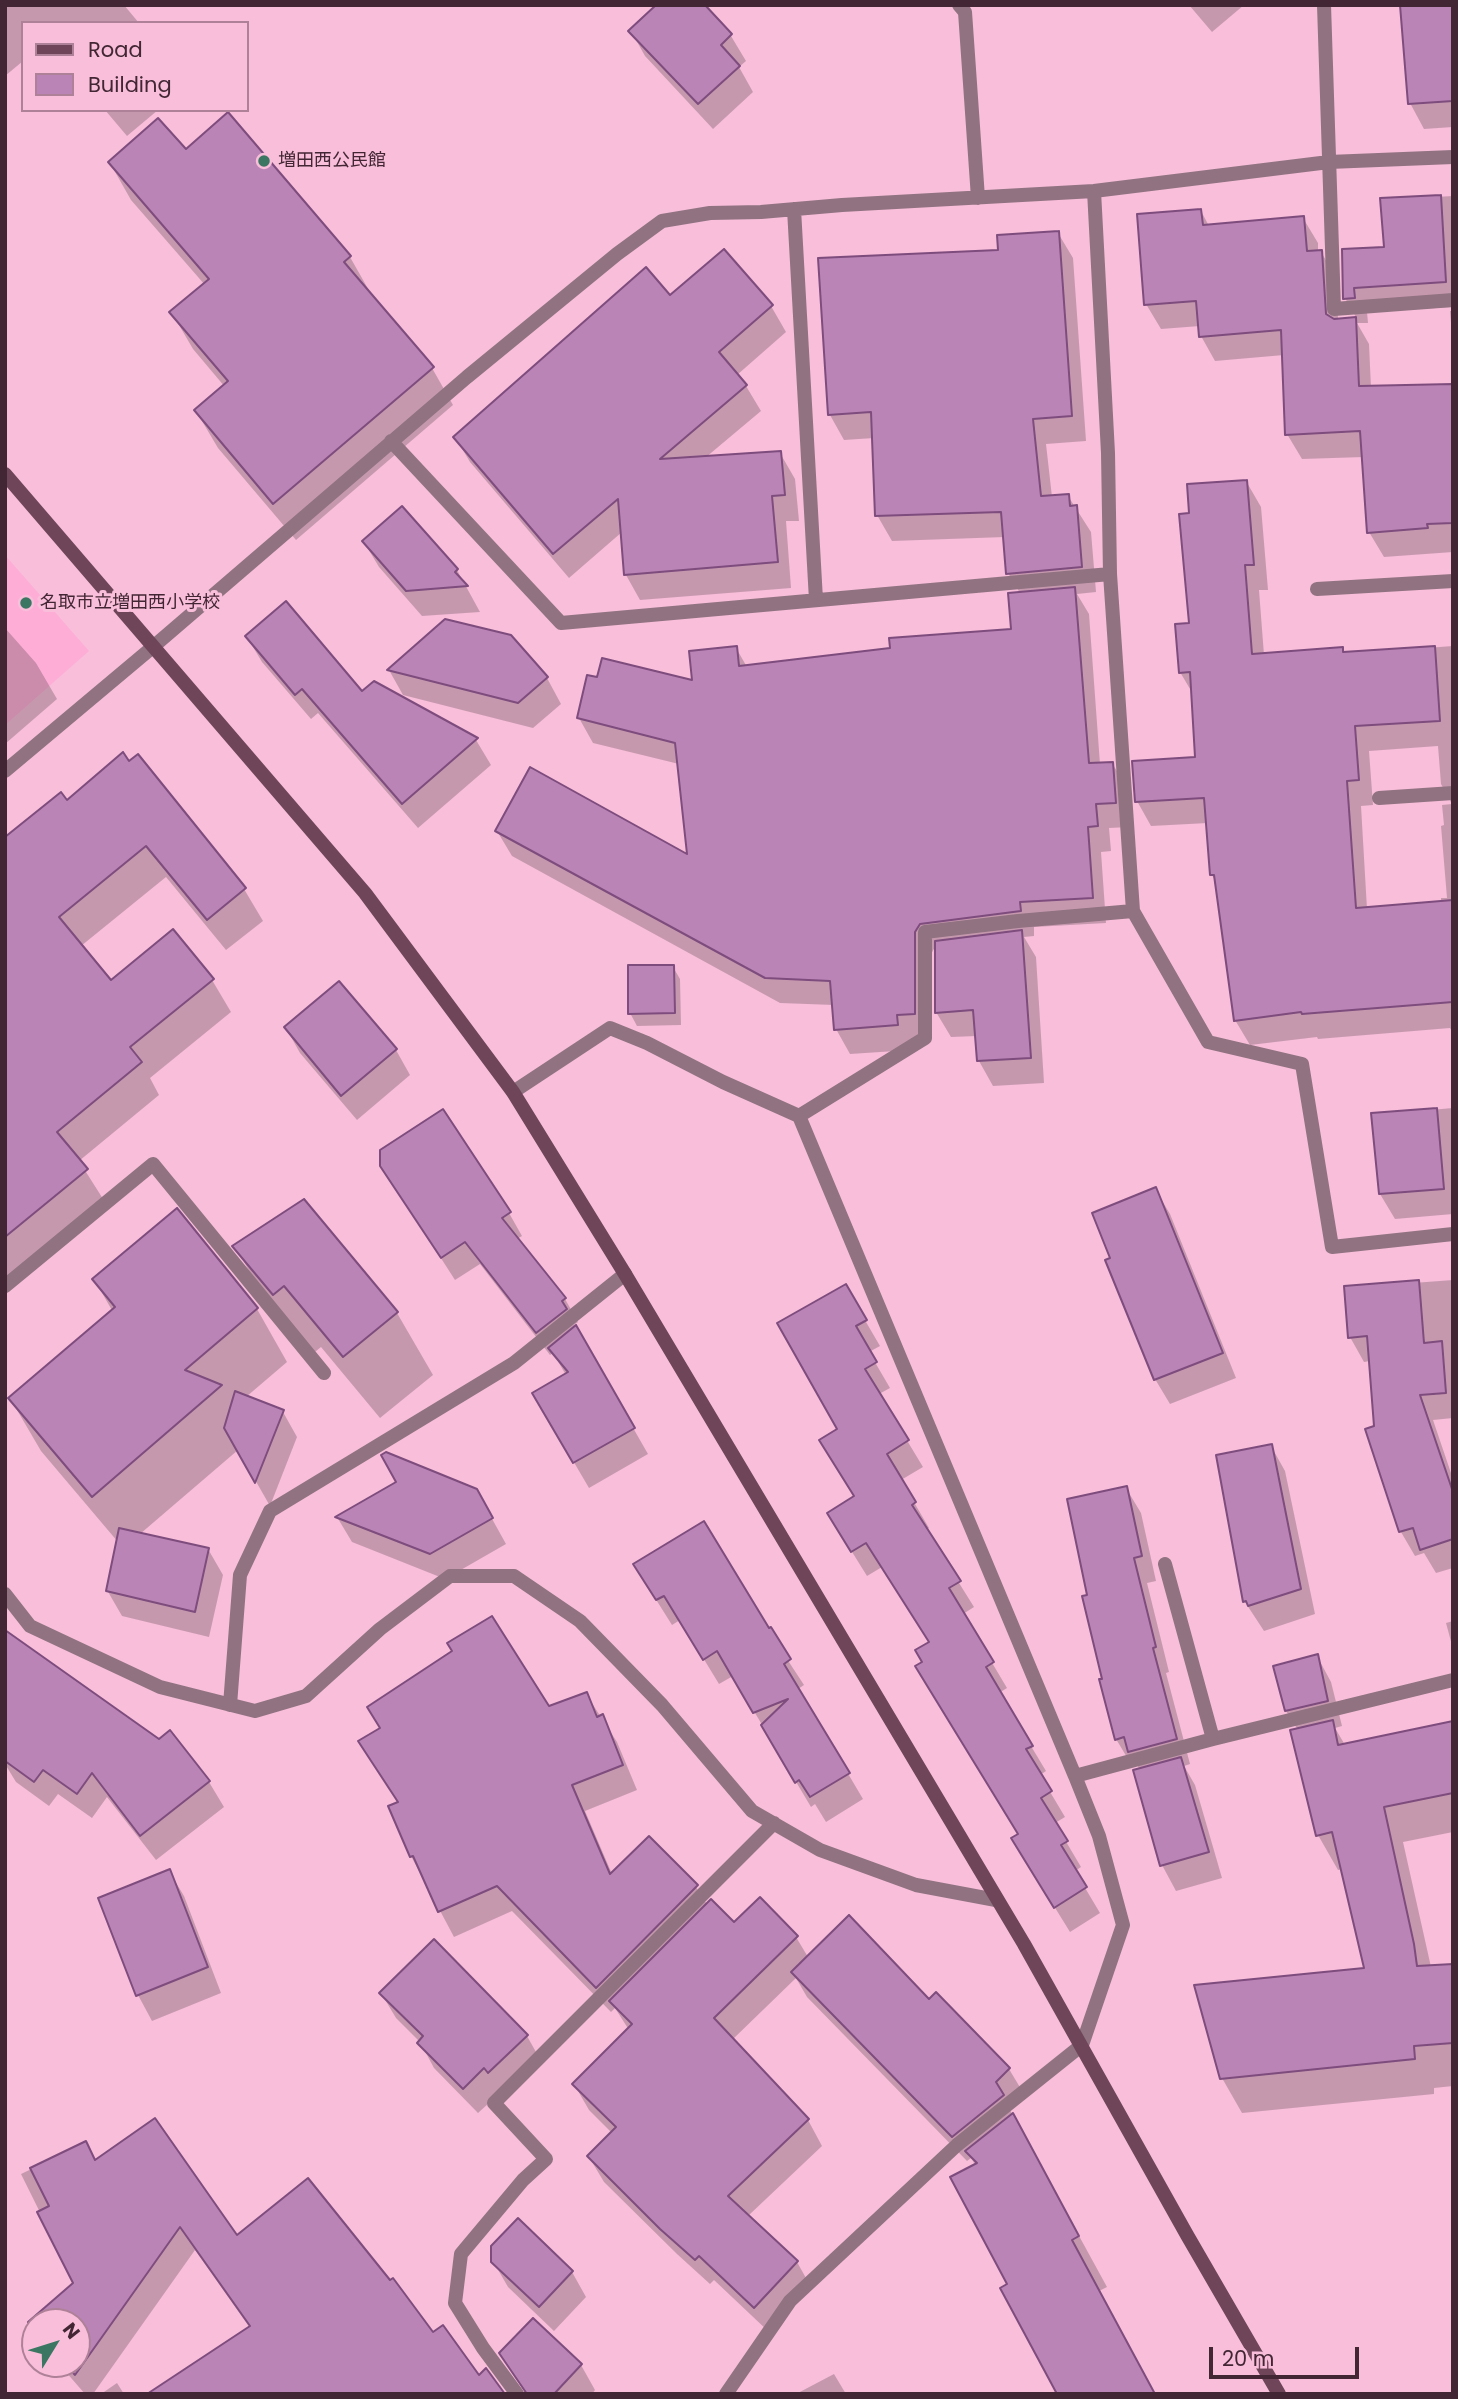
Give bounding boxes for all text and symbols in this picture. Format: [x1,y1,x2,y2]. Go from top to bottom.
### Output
legend [21,21,248,112]
text: Road [88,35,143,64]
text: Building [88,70,172,99]
place label: 増田西公民館 [278,150,386,172]
marker: 増田西公民館 [256,153,272,169]
place label: 名取市立増田西小学校 [40,592,220,614]
marker: 名取市立増田西小学校 [18,595,34,611]
north arrow [21,2308,91,2378]
text: N [56,2317,86,2345]
scale bar [1213,2332,1364,2376]
text: 20 m [1222,2344,1275,2373]

